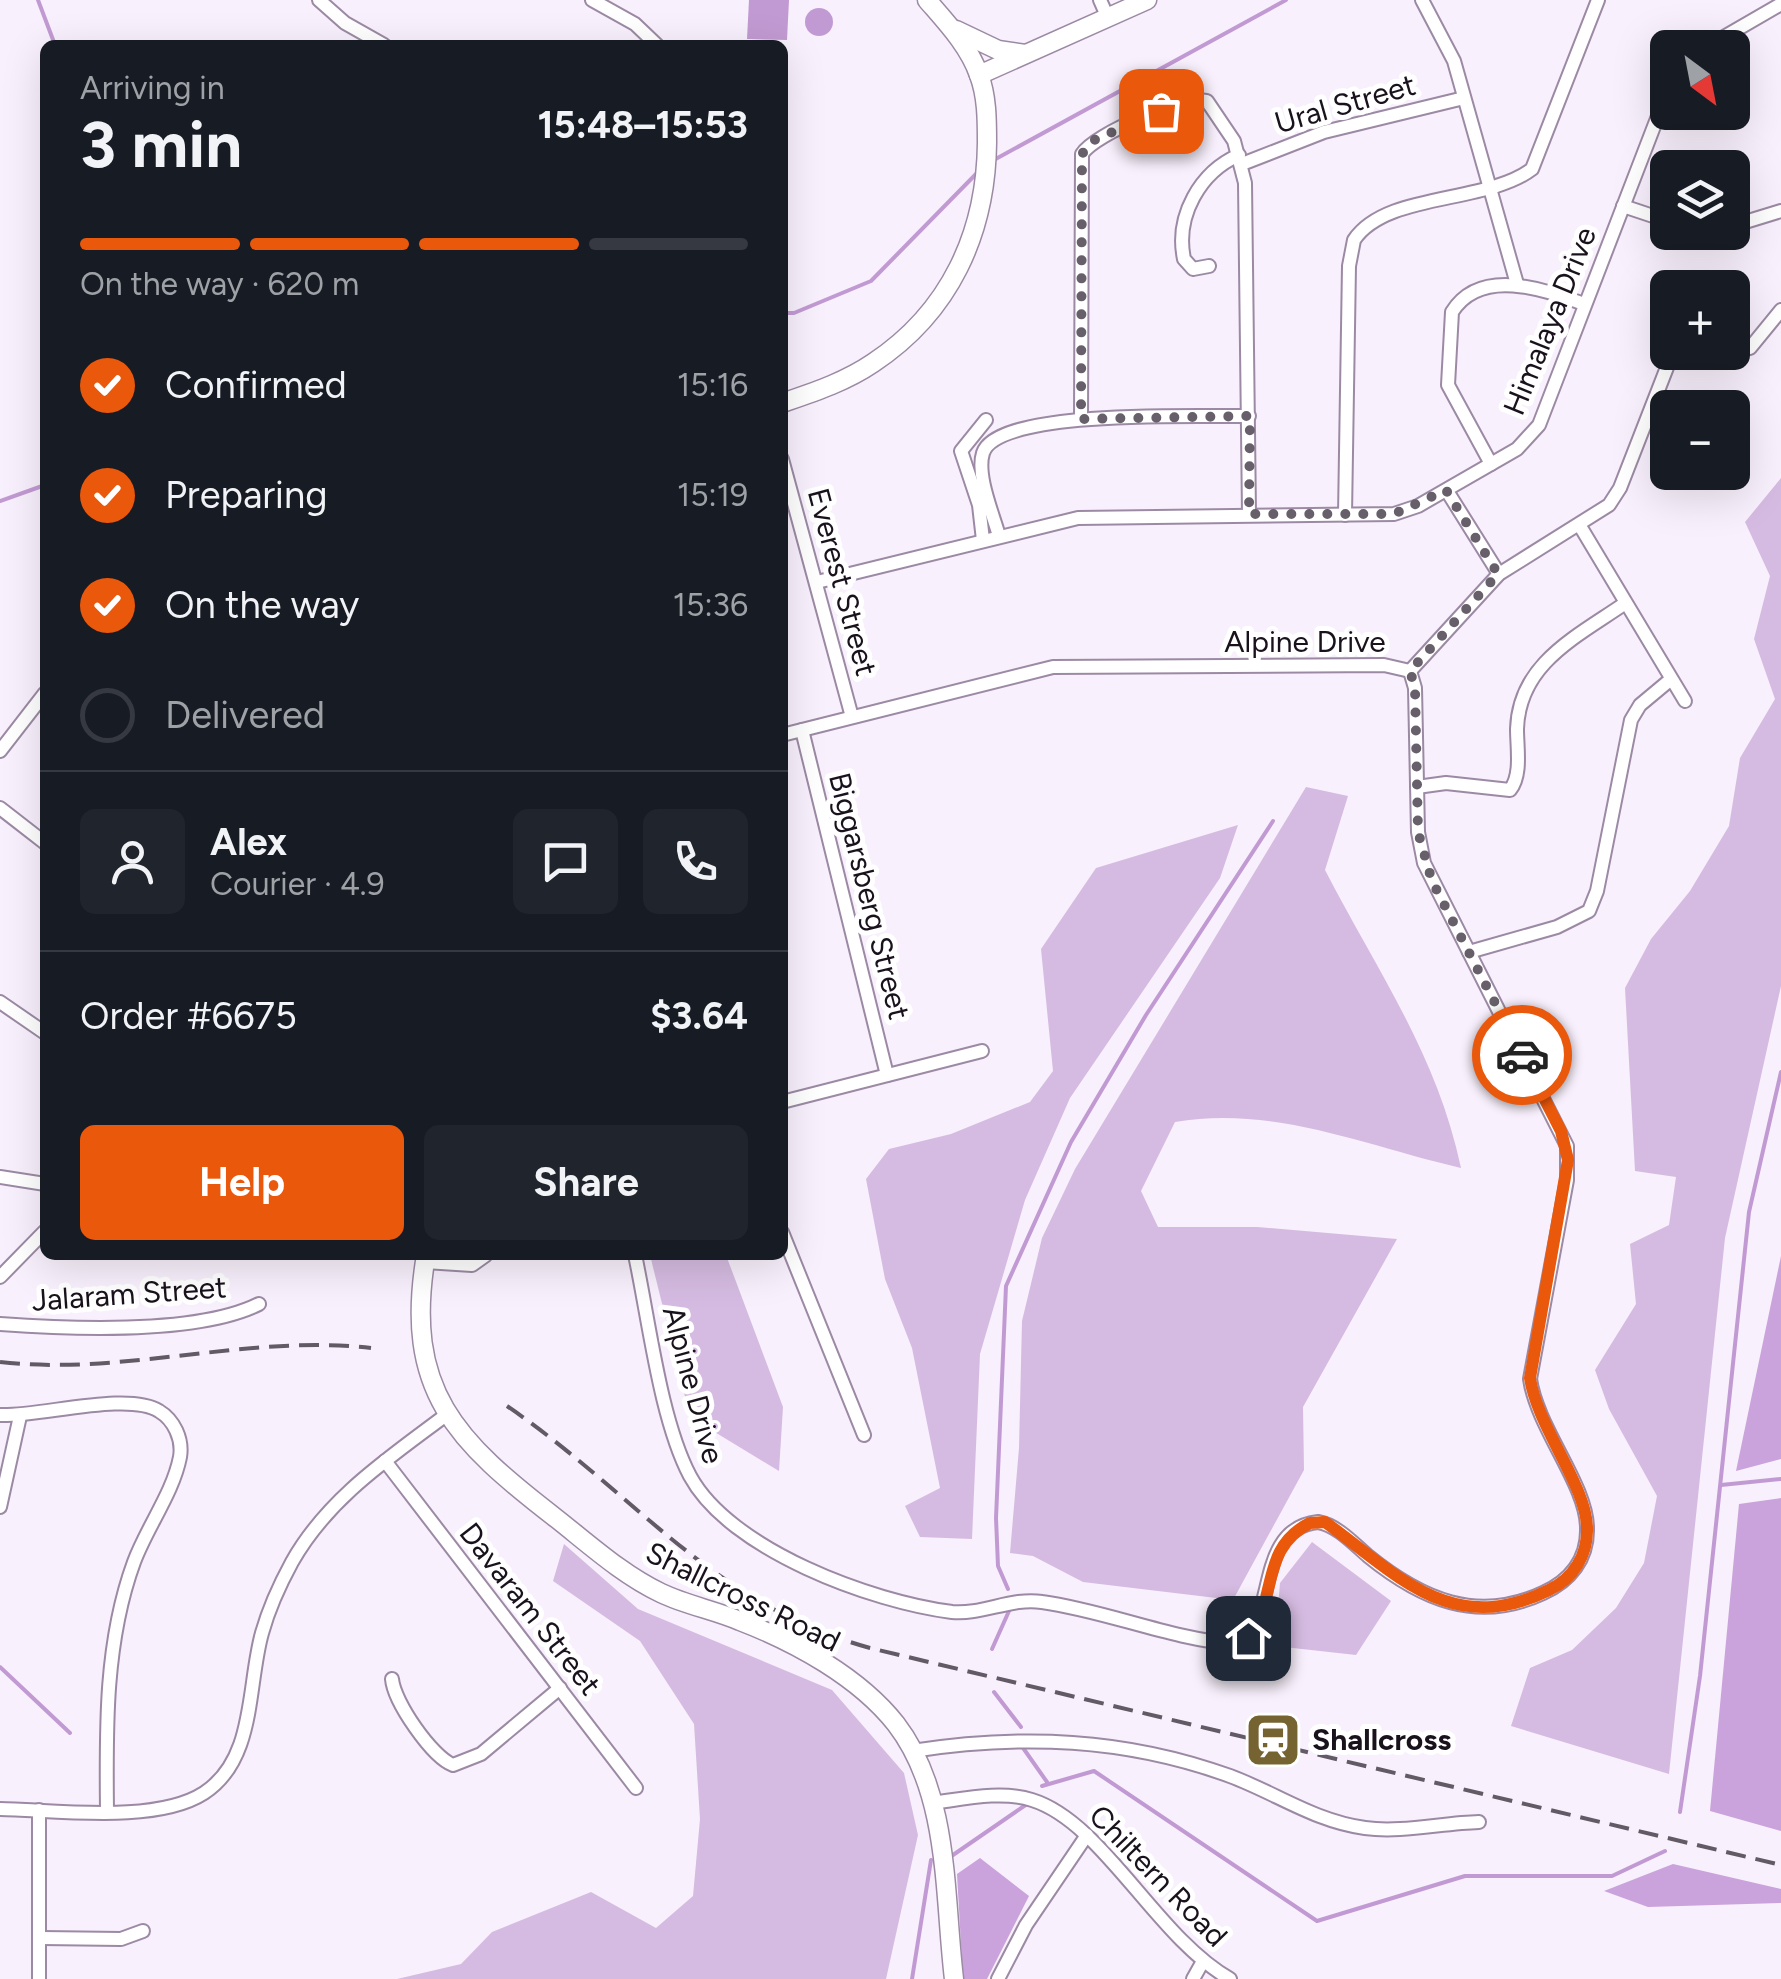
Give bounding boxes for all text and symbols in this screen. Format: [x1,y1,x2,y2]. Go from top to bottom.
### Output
north arrow [1650,30,1750,130]
map controls [1650,30,1750,490]
street label: Ural Street [1270,66,1419,141]
text: Arriving in [80,69,225,107]
pin [1119,69,1204,154]
icon: bag [1134,84,1189,139]
text: 15:48–15:53 [537,102,748,148]
text: 3 min [80,105,242,183]
button: layers [1650,150,1750,250]
street label: Himalaya Drive [1495,221,1604,420]
text: On the way · 620 m [80,265,359,303]
button: + [1650,270,1750,370]
icon: check [80,358,135,413]
text: Confirmed [165,362,347,408]
text: 15:16 [677,366,748,404]
button: − [1650,390,1750,490]
icon: check [80,468,135,523]
text: Preparing [165,472,327,518]
text: 15:19 [677,476,748,514]
street label: Everest Street [800,484,885,680]
icon: check [80,578,135,633]
text: On the way [165,582,359,628]
text: 15:36 [673,586,748,624]
street label: Alpine Drive [1224,623,1386,660]
text: Delivered [165,692,325,738]
street label: Biggarsberg Street [821,769,918,1023]
button: person [80,809,185,914]
button: chat [513,809,618,914]
button: phone [643,809,748,914]
text: Alex [210,819,287,865]
text: Courier · 4.9 [210,865,385,903]
text: Order #6675 [80,993,297,1039]
text: $3.64 [650,993,748,1039]
courier [1472,1005,1572,1105]
icon: car [1495,1028,1550,1083]
button: Help [80,1125,404,1240]
button: Share [424,1125,748,1240]
street label: Jalaram Street [30,1268,228,1319]
street label: Alpine Drive [655,1302,732,1468]
street label: Davaram Street [452,1515,609,1702]
street label: Shallcross Road [640,1533,847,1660]
pin [1206,1596,1291,1681]
icon: home [1221,1611,1276,1666]
station icon: Shallcross [1243,1710,1303,1770]
place label: Shallcross [1312,1721,1451,1758]
street label: Chiltern Road [1082,1797,1235,1954]

